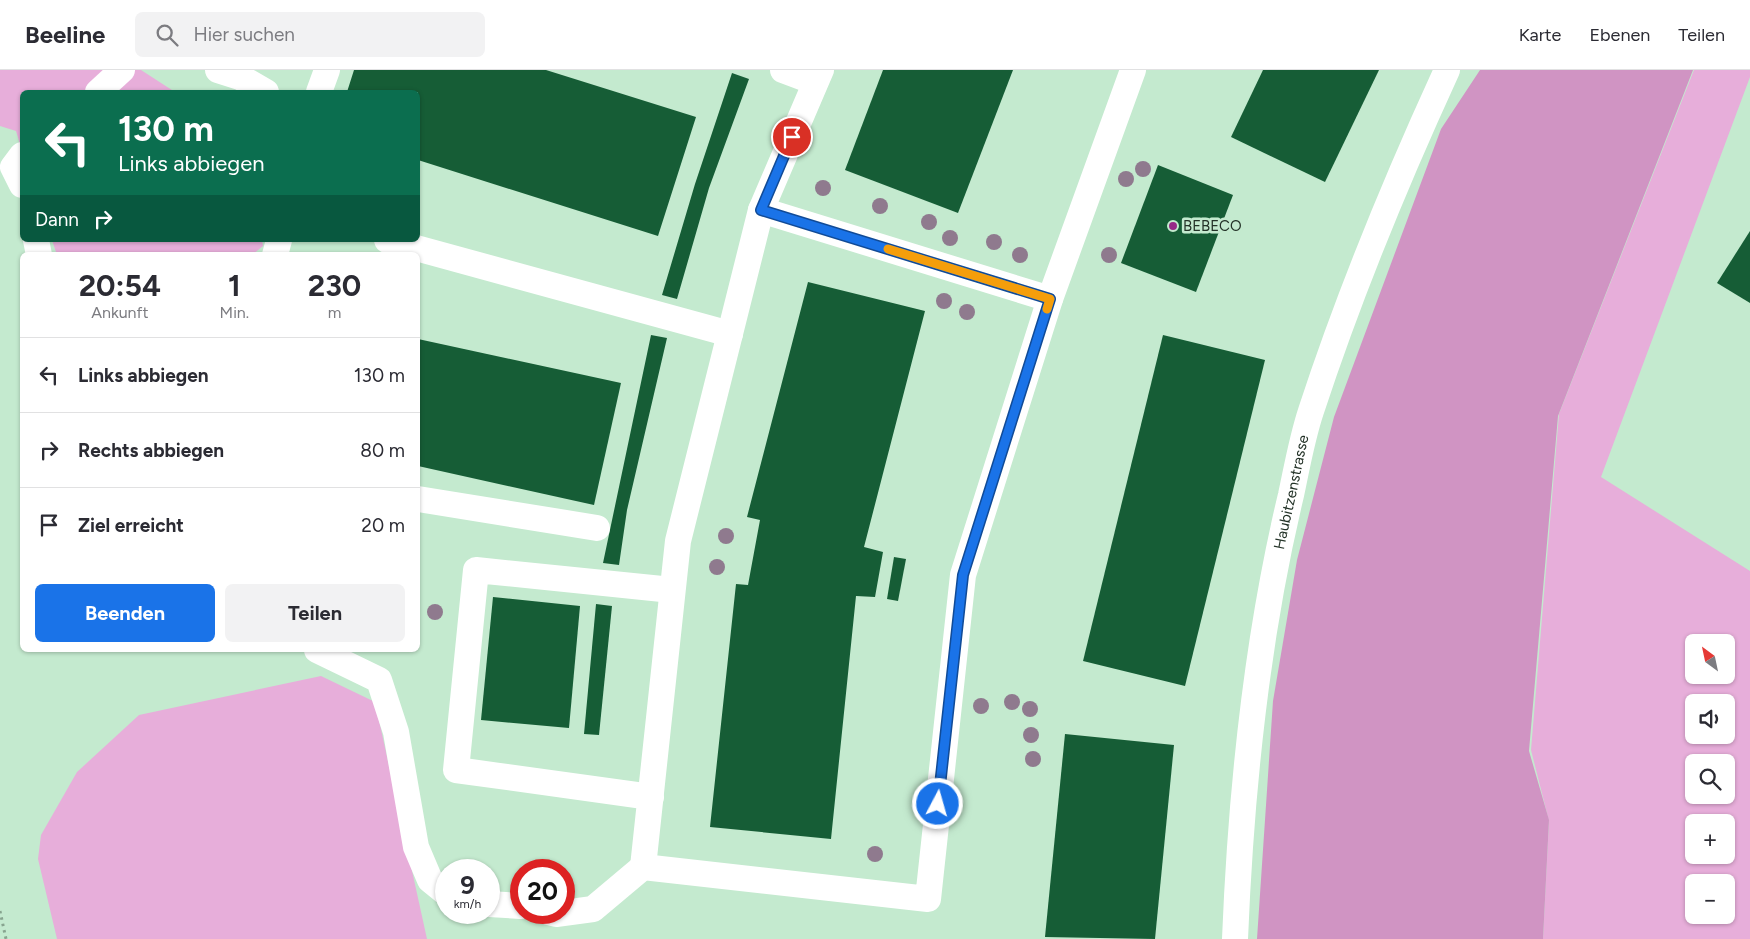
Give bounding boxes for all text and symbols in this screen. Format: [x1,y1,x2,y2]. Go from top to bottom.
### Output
search box [135,12,485,57]
text: Beeline [25,20,105,49]
icon: search [153,21,181,49]
text: Hier suchen [193,23,295,46]
text: Karte [1519,24,1561,46]
text: Ebenen [1589,24,1650,46]
text: Teilen [1678,24,1725,46]
text: 130 m [118,108,214,150]
icon: left [35,110,100,175]
pin [771,116,813,158]
icon: arrive [778,123,806,151]
text: Links abbiegen [118,150,265,177]
icon: right [89,205,117,233]
text: Dann [35,208,79,231]
place label: BEBECO [1183,217,1242,235]
marker: BEBECO [1167,220,1179,232]
text: 20:54 [79,267,161,304]
text: 1 [228,267,241,304]
text: 230 [308,267,361,304]
text: Ankunft [91,303,148,322]
text: Min. [220,303,249,322]
text: m [328,303,341,322]
icon: left [35,361,63,389]
text: Links abbiegen [78,364,209,387]
text: 130 m [354,364,405,387]
street label: Haubitzenstrasse [1270,433,1313,551]
icon: right [35,436,63,464]
text: Rechts abbiegen [78,439,224,462]
text: 80 m [360,439,405,462]
icon: arrive [35,511,63,539]
text: Ziel erreicht [78,514,184,537]
text: 20 m [361,514,405,537]
button: Beenden [35,584,215,642]
button: Teilen [225,584,405,642]
north arrow [1685,634,1735,684]
map controls [1685,634,1735,924]
button: sound [1685,694,1735,744]
button: search [1685,754,1735,804]
position arrow [911,777,963,829]
button: + [1685,814,1735,864]
speed limit sign: 20 [510,859,575,924]
text: 9 [460,870,475,900]
button: − [1685,874,1735,924]
text: km/h [454,897,481,911]

